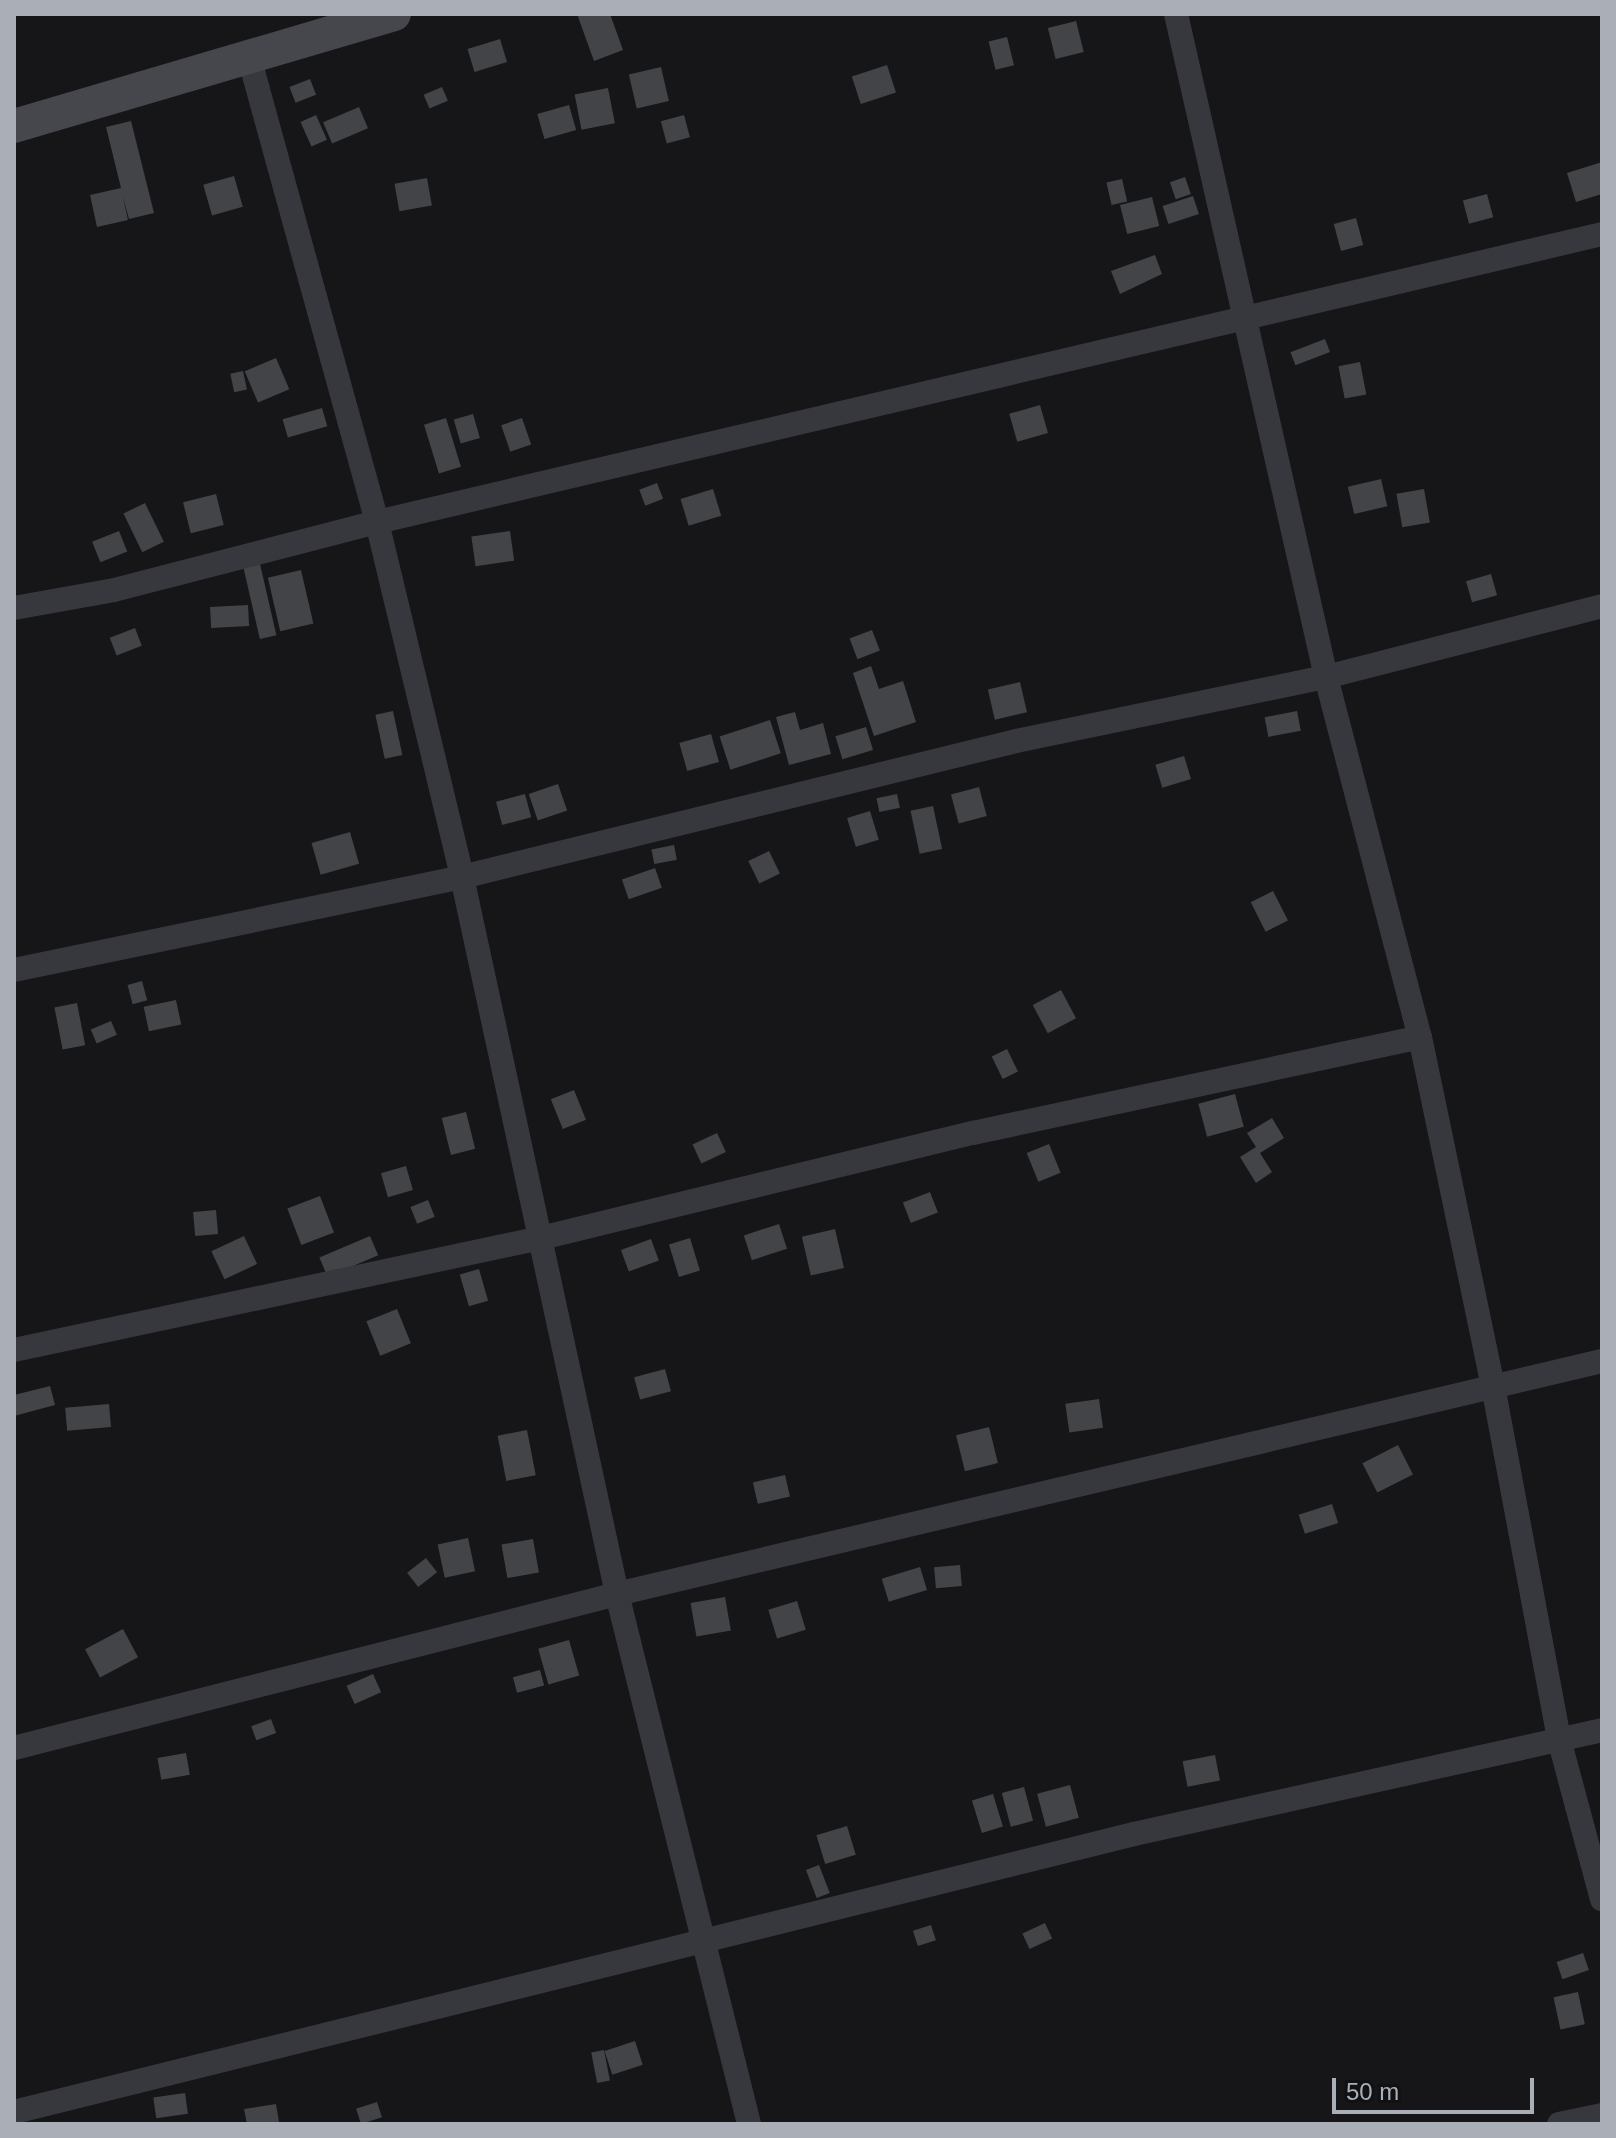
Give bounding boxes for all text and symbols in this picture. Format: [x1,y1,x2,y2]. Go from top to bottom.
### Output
scale bar [1336,2062,1538,2112]
text: 50 m [1346,2078,1399,2105]

